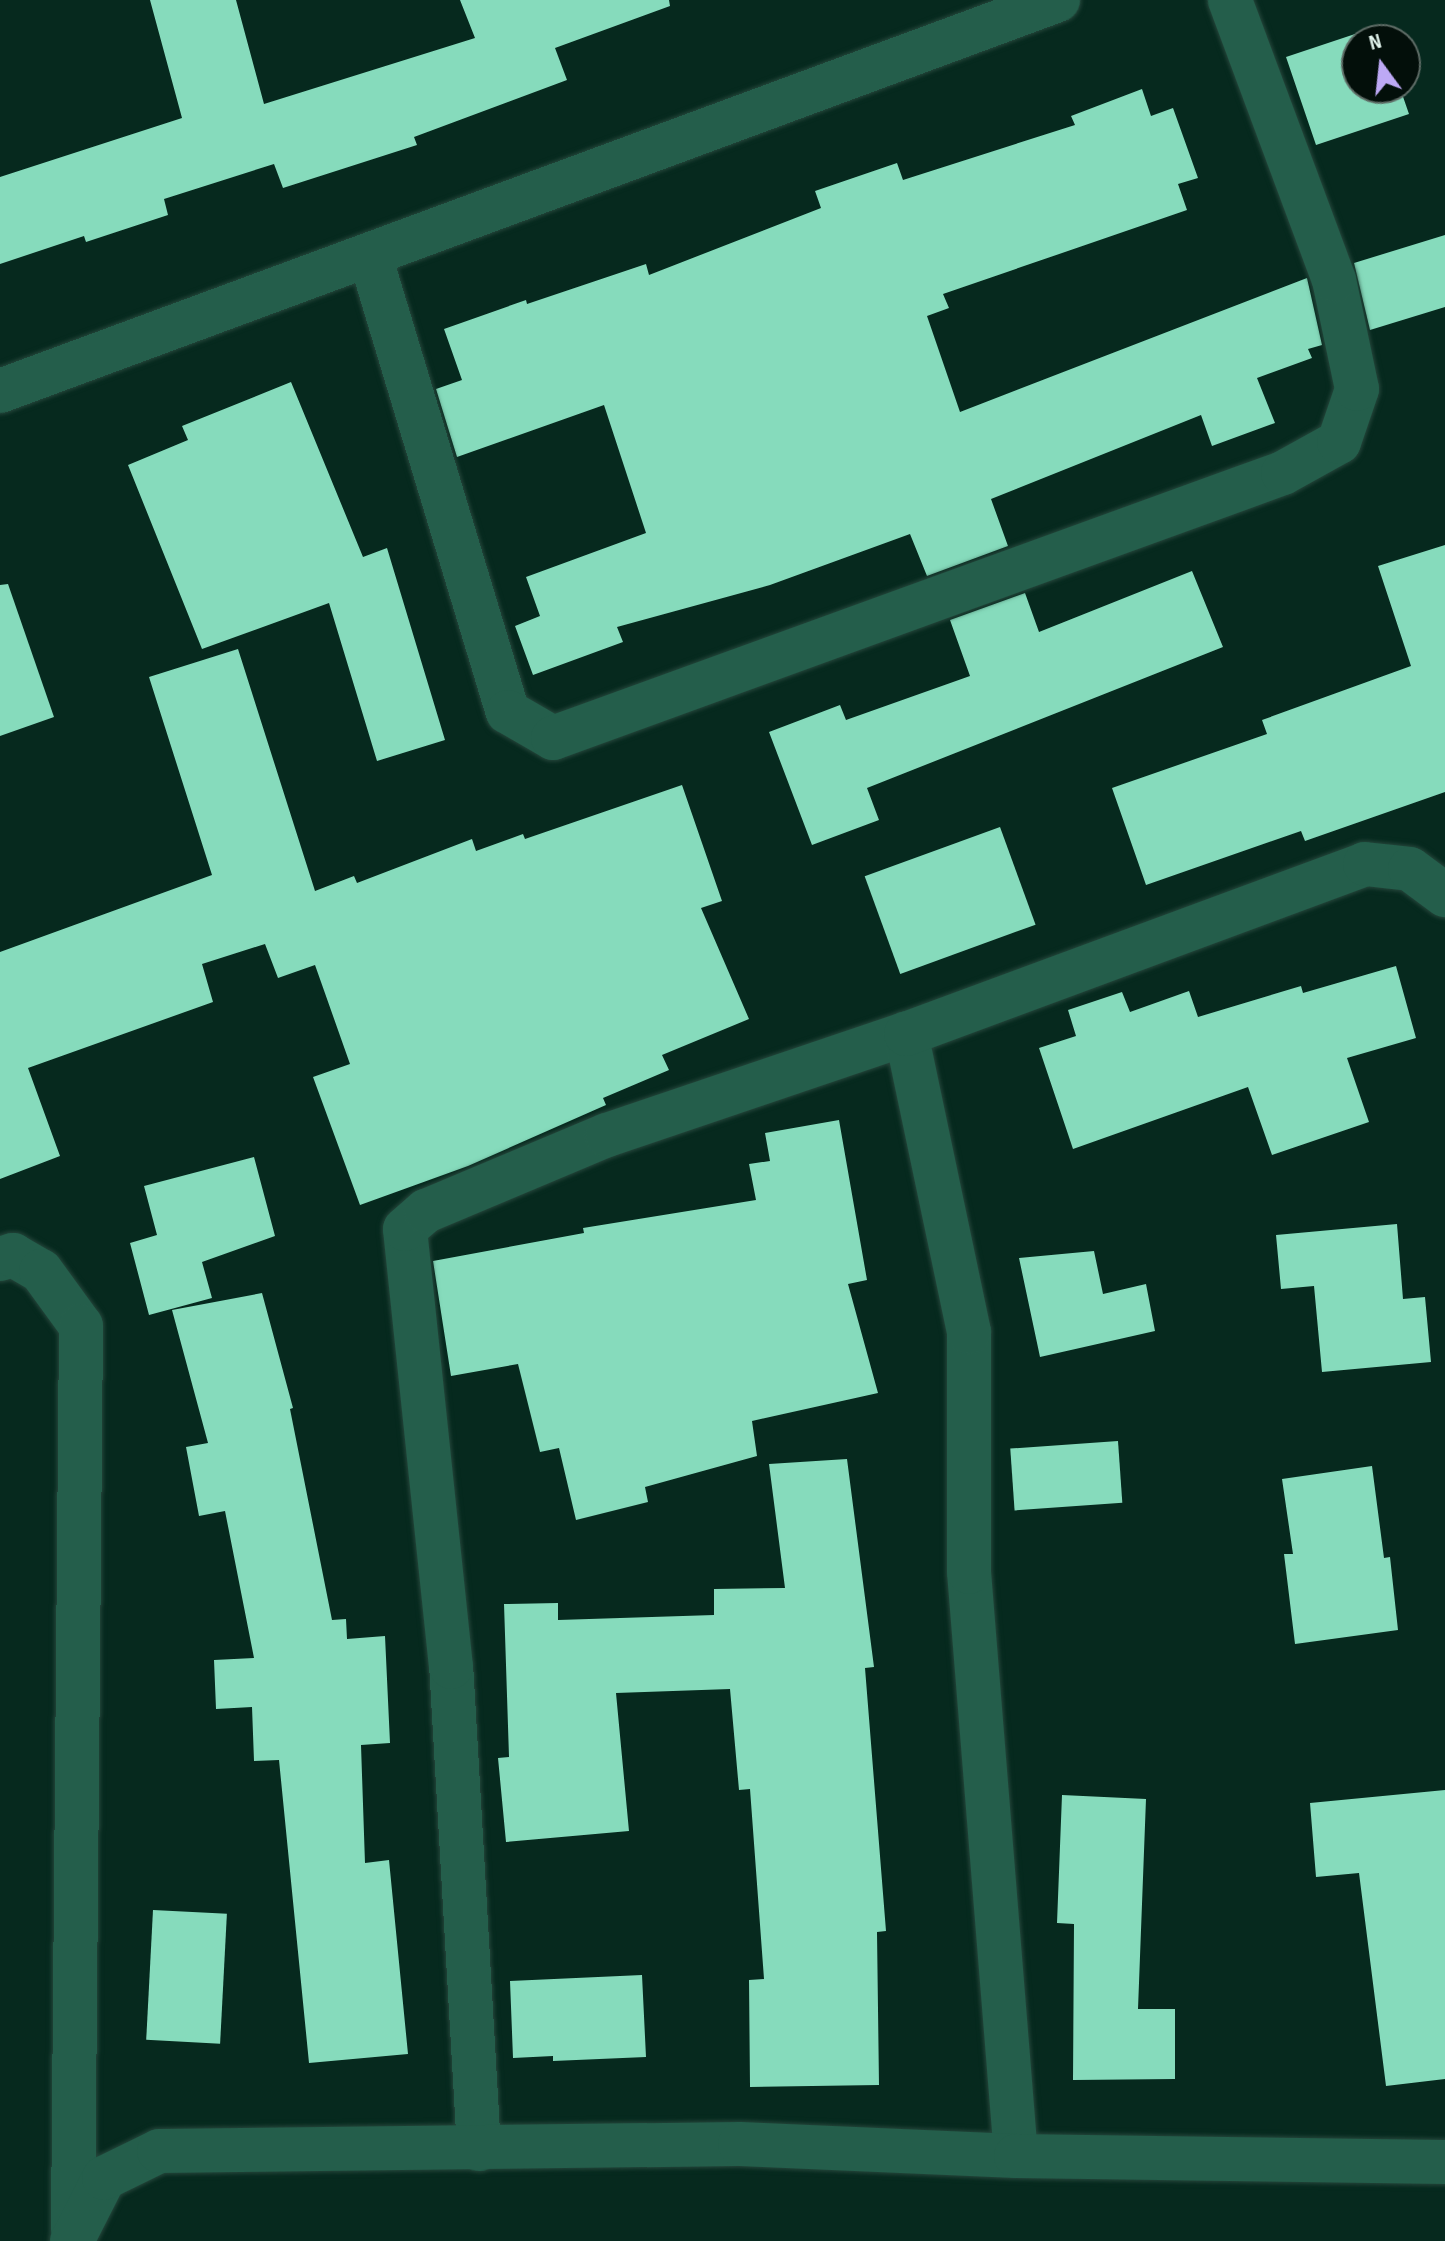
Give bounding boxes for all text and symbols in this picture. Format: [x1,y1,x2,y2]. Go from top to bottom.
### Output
north arrow [1341,24,1421,104]
text: N [1366,28,1384,57]

